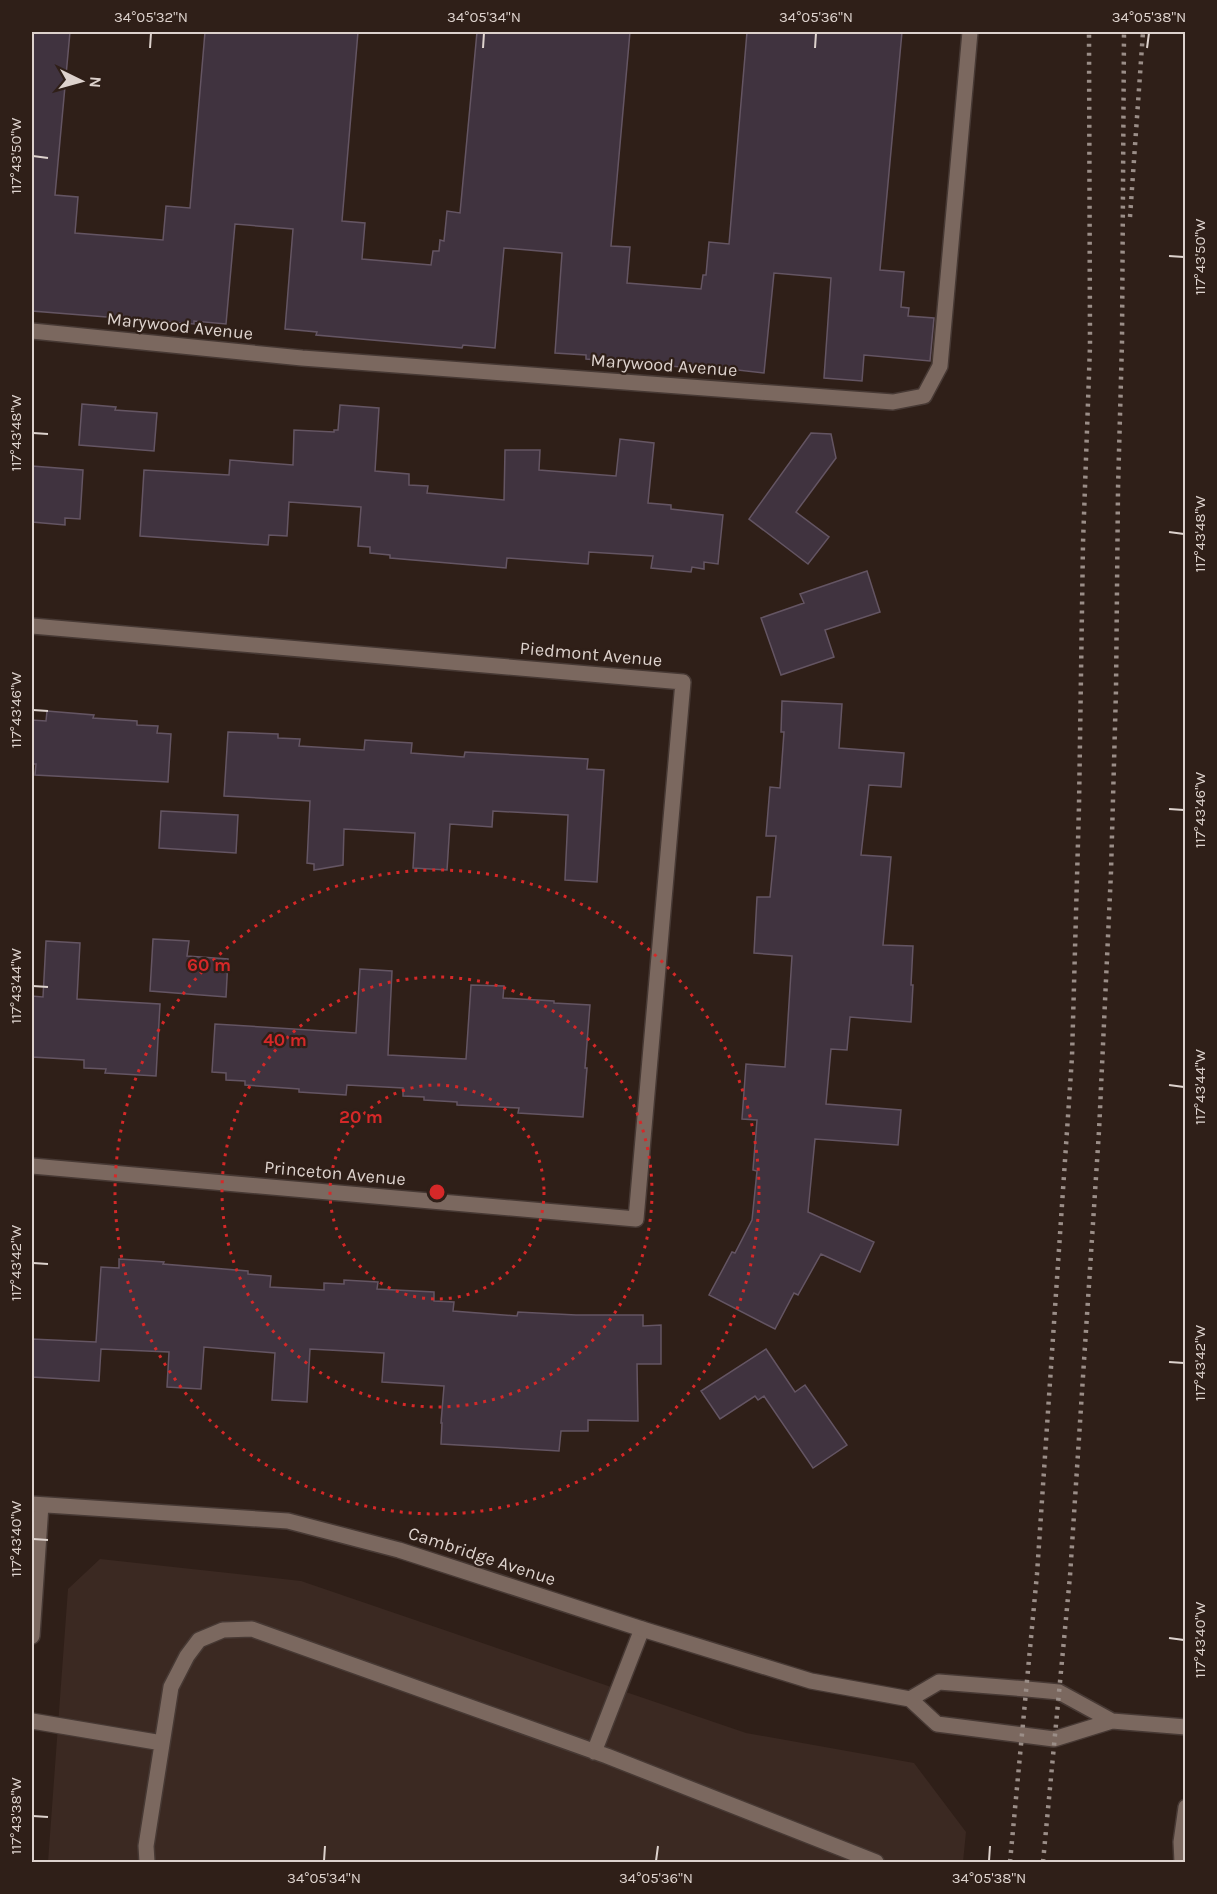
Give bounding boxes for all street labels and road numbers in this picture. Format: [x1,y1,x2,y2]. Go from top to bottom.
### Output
street label: Marywood Avenue [106,307,254,345]
street label: Marywood Avenue [590,349,738,381]
street label: Piedmont Avenue [519,637,663,671]
street label: Princeton Avenue [263,1156,407,1190]
street label: Cambridge Avenue [405,1522,559,1590]

